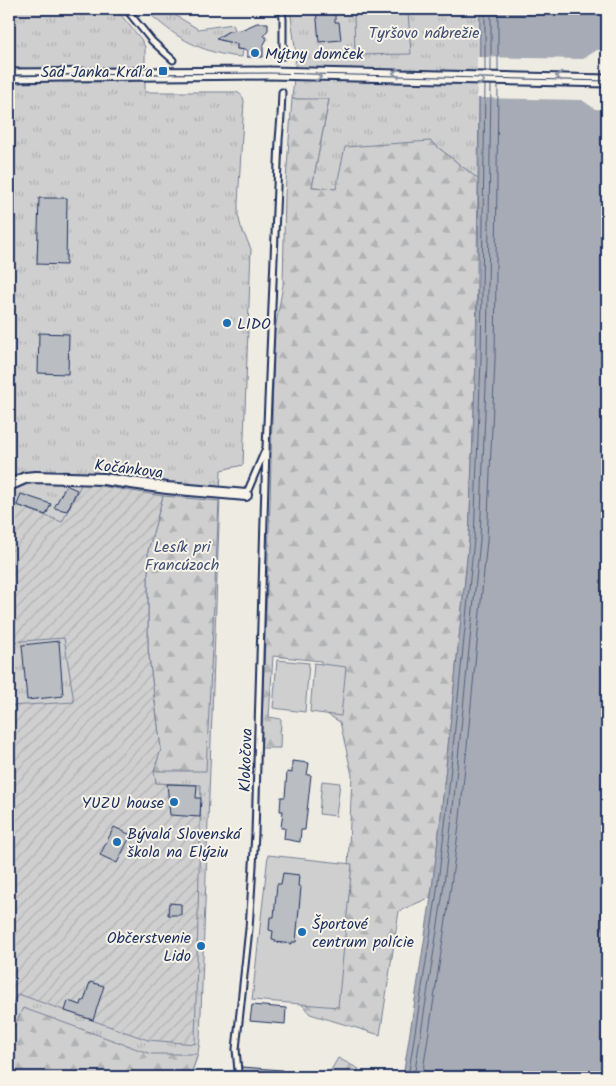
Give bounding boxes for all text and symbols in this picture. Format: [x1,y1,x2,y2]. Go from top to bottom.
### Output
park label: Tyršovo nábrežie [369,21,479,46]
place label: Mýtny domček [265,42,364,67]
marker: Mýtny domček [249,47,261,59]
place label: Sad Janka Kráľa [41,60,153,85]
marker: Sad Janka Kráľa [157,65,169,77]
one-way arrow [392,68,400,78]
one-way arrow [554,71,562,82]
one-way arrow [314,72,322,83]
one-way arrow [477,76,485,86]
place label: LIDO [237,312,271,337]
marker: LIDO [221,317,233,329]
street label: Kočánkova [93,453,165,486]
park label: Lesík pri Francúzoch [145,535,219,578]
street label: Klokočova [233,728,260,792]
place label: YUZU house [82,791,164,816]
marker: YUZU house [168,796,180,808]
place label: Bývalá Slovenská škola na Elýziu [127,822,242,865]
marker: Bývalá Slovenská škola na Elýziu [111,836,123,848]
place label: Športové centrum polície [312,912,414,955]
place label: Občerstvenie Lido [107,926,191,969]
marker: Športové centrum polície [296,926,308,938]
marker: Občerstvenie Lido [195,940,207,952]

